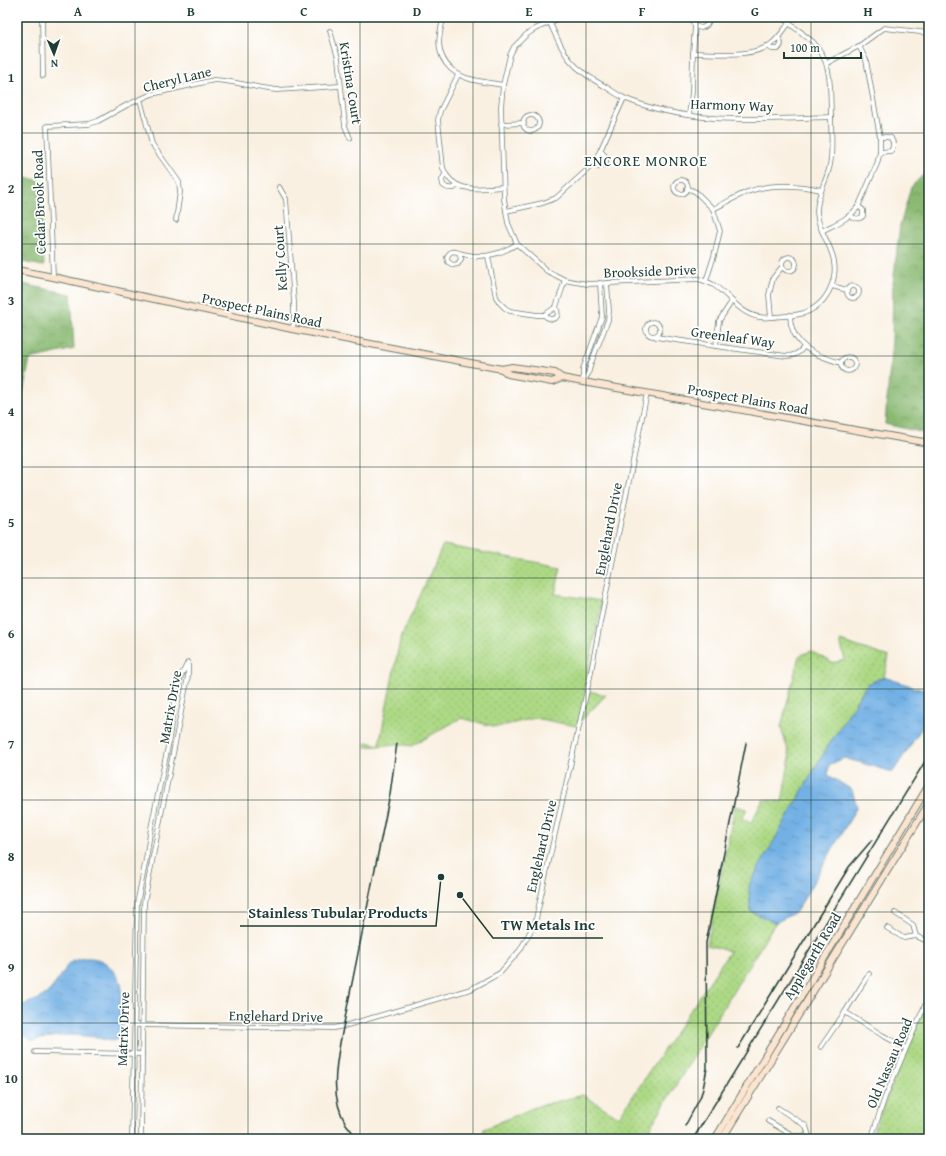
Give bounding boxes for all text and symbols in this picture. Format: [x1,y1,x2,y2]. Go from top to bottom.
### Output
text: A [74,2,83,21]
text: B [187,2,195,21]
text: C [300,2,308,21]
text: D [413,2,421,21]
text: E [526,2,533,21]
text: F [639,2,646,21]
text: G [751,2,759,21]
text: H [863,2,873,21]
north arrow [34,34,74,74]
scale bar [784,34,861,60]
text: 100 m [790,39,820,56]
street label: Kristina Court [335,40,367,126]
text: N [50,56,58,72]
street label: Cheryl Lane [141,61,214,97]
text: 1 [8,68,14,87]
street label: Harmony Way [690,94,774,116]
street label: Cedar Brook Road [27,149,51,255]
district label: ENCORE MONROE [584,150,708,171]
text: 2 [8,179,15,198]
street label: Kelly Court [268,224,292,292]
street label: Brookside Drive [603,259,697,283]
street label: Prospect Plains Road [200,288,324,333]
text: 3 [8,291,14,310]
street label: Greenleaf Way [690,321,776,353]
street label: Prospect Plains Road [686,379,810,420]
text: 4 [8,402,15,421]
street label: Englehard Drive [589,480,627,577]
text: 5 [8,513,15,532]
text: 6 [8,624,15,643]
street label: Matrix Drive [154,668,186,745]
text: 7 [8,735,15,754]
street label: Englehard Drive [521,797,561,894]
text: 8 [8,847,15,866]
callout: Stainless Tubular Products [240,899,436,926]
text: Stainless Tubular Products [248,902,428,923]
street label: Applegarth Road [778,908,846,1003]
callout: TW Metals Inc [493,911,603,938]
text: TW Metals Inc [501,914,595,935]
text: 9 [8,958,15,977]
street label: Matrix Drive [112,991,134,1067]
street label: Englehard Drive [229,1005,324,1027]
street label: Old Nassau Road [861,1014,917,1111]
text: 10 [4,1069,18,1088]

